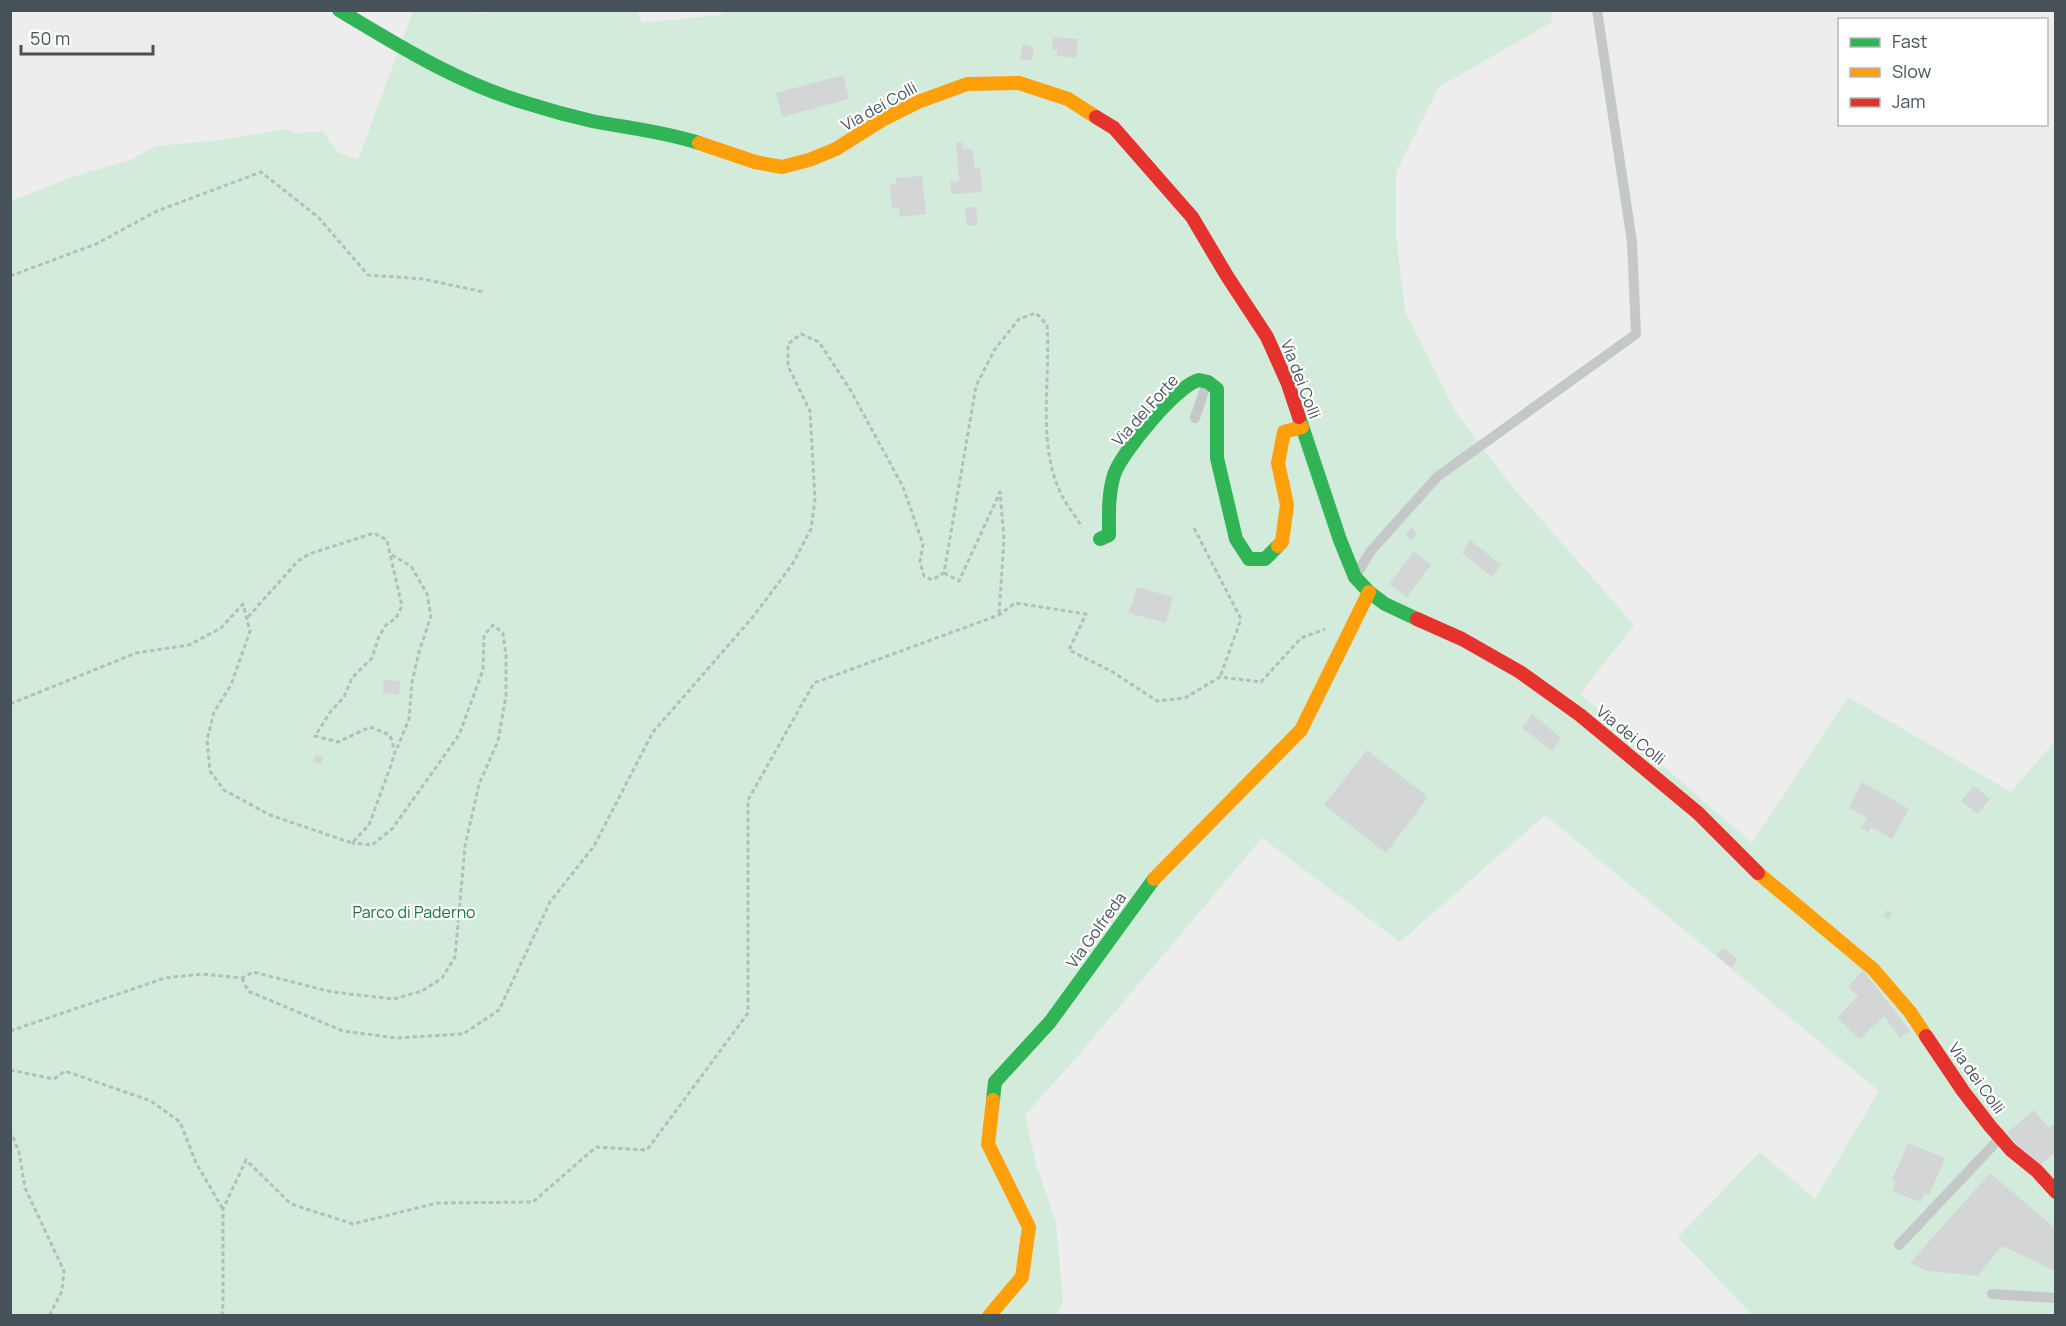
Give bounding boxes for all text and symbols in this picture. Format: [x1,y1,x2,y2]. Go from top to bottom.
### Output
scale bar [21,18,153,56]
legend [1838,18,2048,126]
text: 50 m [30,26,70,50]
text: Fast [1892,29,1927,53]
text: Slow [1892,59,1932,83]
street label: Via dei Colli [837,76,921,136]
text: Jam [1892,89,1926,113]
street label: Via dei Colli [1276,336,1326,422]
street label: Via del Forte [1107,369,1183,451]
street label: Via dei Colli [1592,700,1670,770]
street label: Via Golfreda [1061,888,1131,972]
park label: Parco di Paderno [352,901,476,923]
street label: Via dei Colli [1944,1038,2010,1118]

